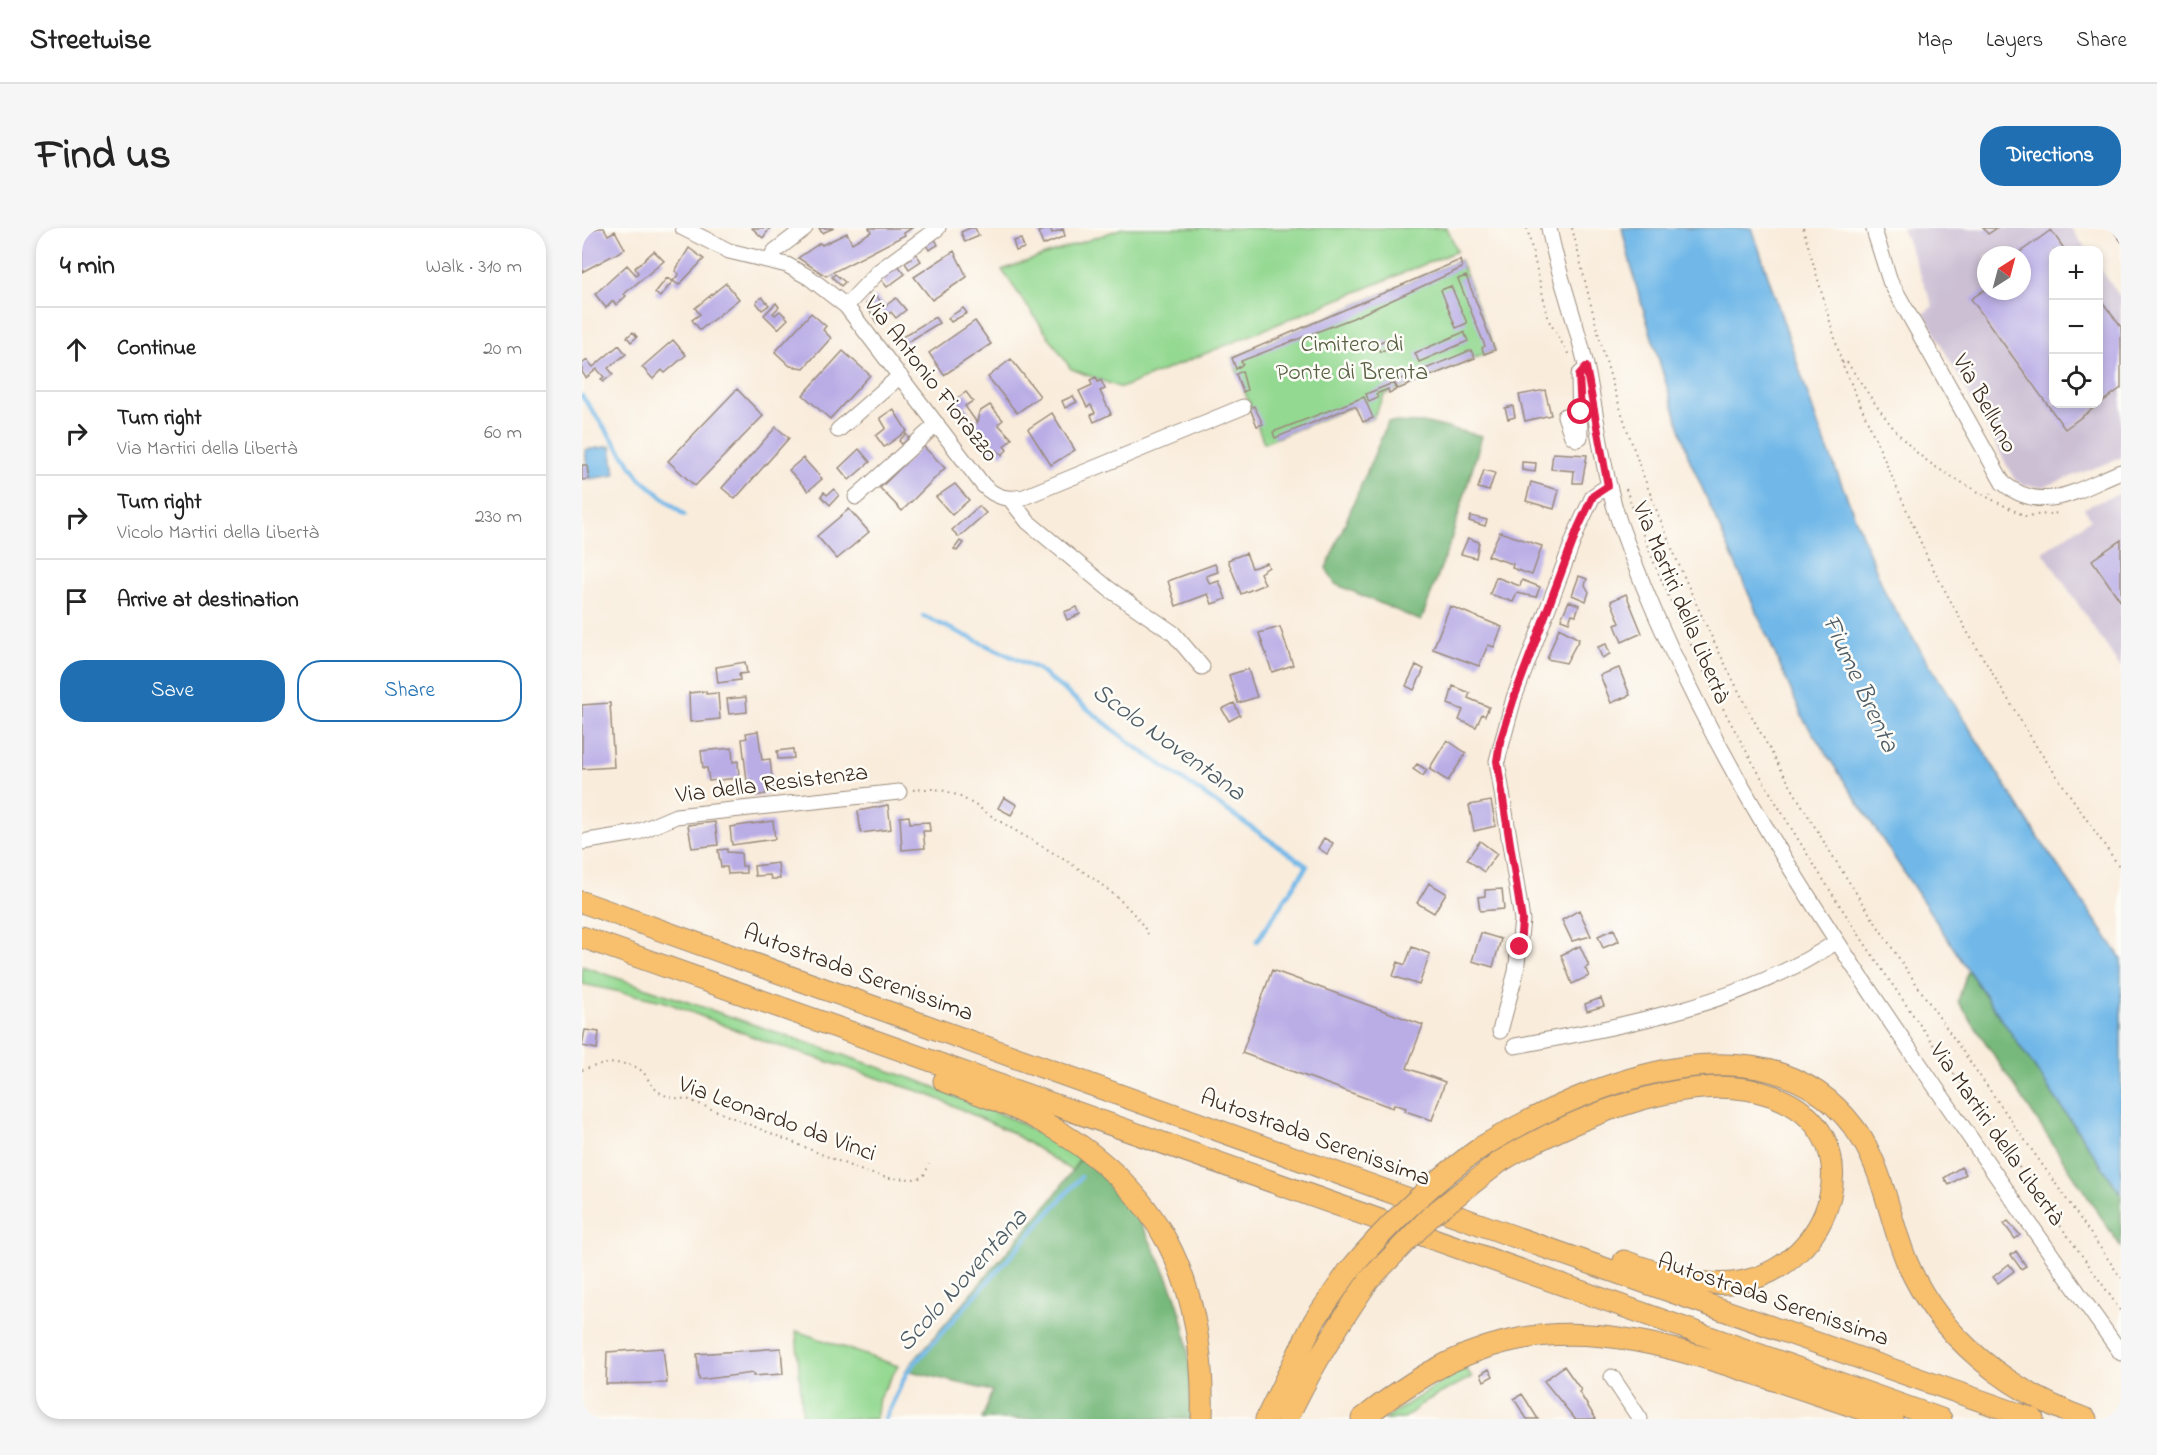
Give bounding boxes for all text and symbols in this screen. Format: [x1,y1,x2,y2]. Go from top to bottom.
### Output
text: Streetwise [30,21,151,62]
text: Map [1917,26,1953,56]
text: Layers [1986,26,2043,56]
text: Share [2076,26,2127,56]
text: Find us [36,126,171,187]
button: Directions [1980,126,2121,186]
north arrow [1977,246,2031,300]
map controls [2049,246,2103,408]
button: + [2049,246,2103,300]
text: 4 min [60,248,115,286]
text: Walk · 310 m [426,253,522,282]
street label: Via Antonio Fiorazzo [853,288,1006,471]
button: − [2049,300,2103,354]
park label: Cimitero di Ponte di Brenta [1276,328,1428,391]
icon: ahead [60,333,93,366]
text: Continue [117,333,196,365]
text: 20 m [483,335,522,364]
street label: Via Belluno [1942,347,2026,460]
button: locate [2049,354,2103,408]
route start [1567,398,1593,424]
text: Turn right [117,403,202,435]
icon: right [60,417,93,450]
text: 60 m [484,419,522,448]
text: Via Martiri della Libertà [117,435,297,464]
text: Turn right [117,487,202,519]
street label: Via Martiri della Libertà [1621,496,1738,709]
icon: right [60,501,93,534]
text: 230 m [475,503,522,532]
text: Vicolo Martiri della Libertà [117,519,319,548]
icon: arrive [60,585,93,618]
text: Arrive at destination [117,585,299,617]
water label: Fiume Brenta [1811,609,1908,760]
button: Save [60,660,285,722]
button: Share [297,660,522,722]
water label: Scolo Noventana [1083,674,1253,812]
street label: Via della Resistenza [673,756,870,814]
street label: Autostrada Serenissima [738,916,978,1032]
route end [1506,933,1532,959]
street label: Via Martiri della Libertà [1919,1036,2072,1234]
street label: Via Leonardo da Vinci [672,1068,881,1172]
street label: Autostrada Serenissima [1195,1081,1435,1197]
water label: Scolo Noventana [888,1200,1038,1361]
street label: Autostrada Serenissima [1652,1245,1894,1357]

